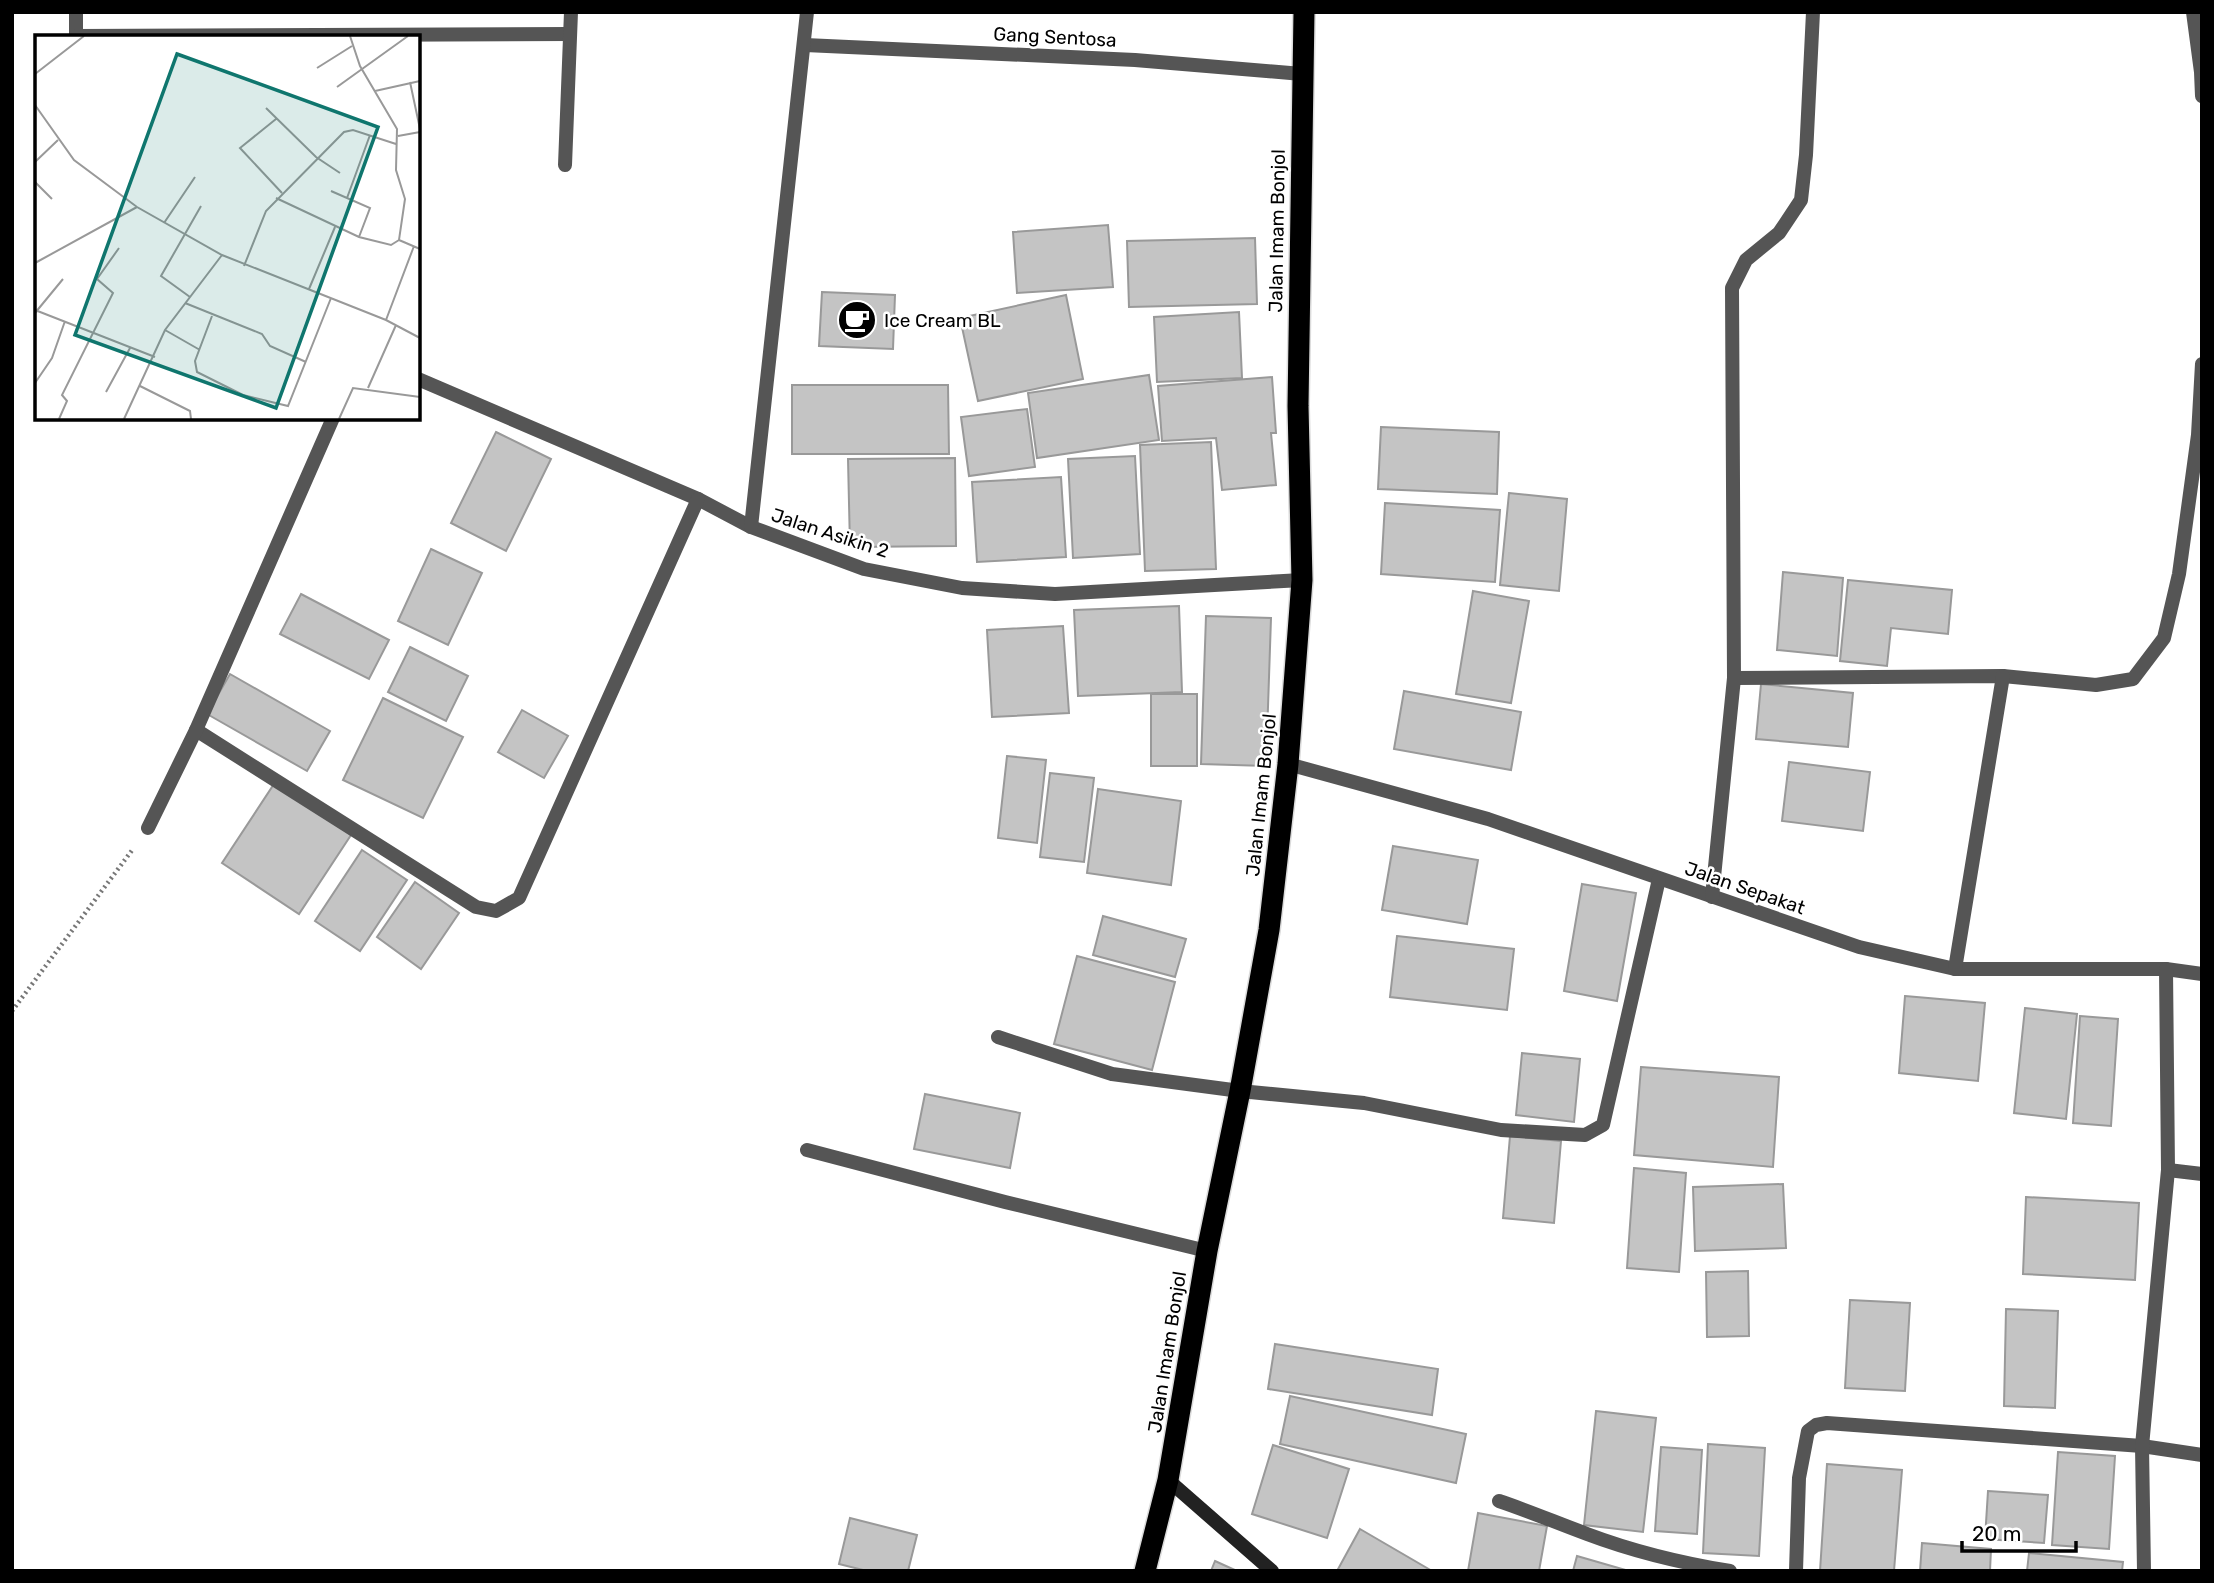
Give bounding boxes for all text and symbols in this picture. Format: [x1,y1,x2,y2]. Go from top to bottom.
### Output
street label: Gang Sentosa [993,22,1117,52]
inset map [35,35,420,420]
street label: Jalan Imam Bonjol [1264,149,1290,313]
cafe icon: Ice Cream BL [836,299,878,341]
place label: Ice Cream BL [884,309,1001,332]
street label: Jalan Asikin 2 [768,503,892,563]
street label: Jalan Imam Bonjol [1241,713,1281,877]
street label: Jalan Sepakat [1682,857,1809,919]
street label: Jalan Imam Bonjol [1143,1270,1191,1434]
scale bar [1962,1510,2076,1554]
text: 20 m [1972,1521,2021,1546]

